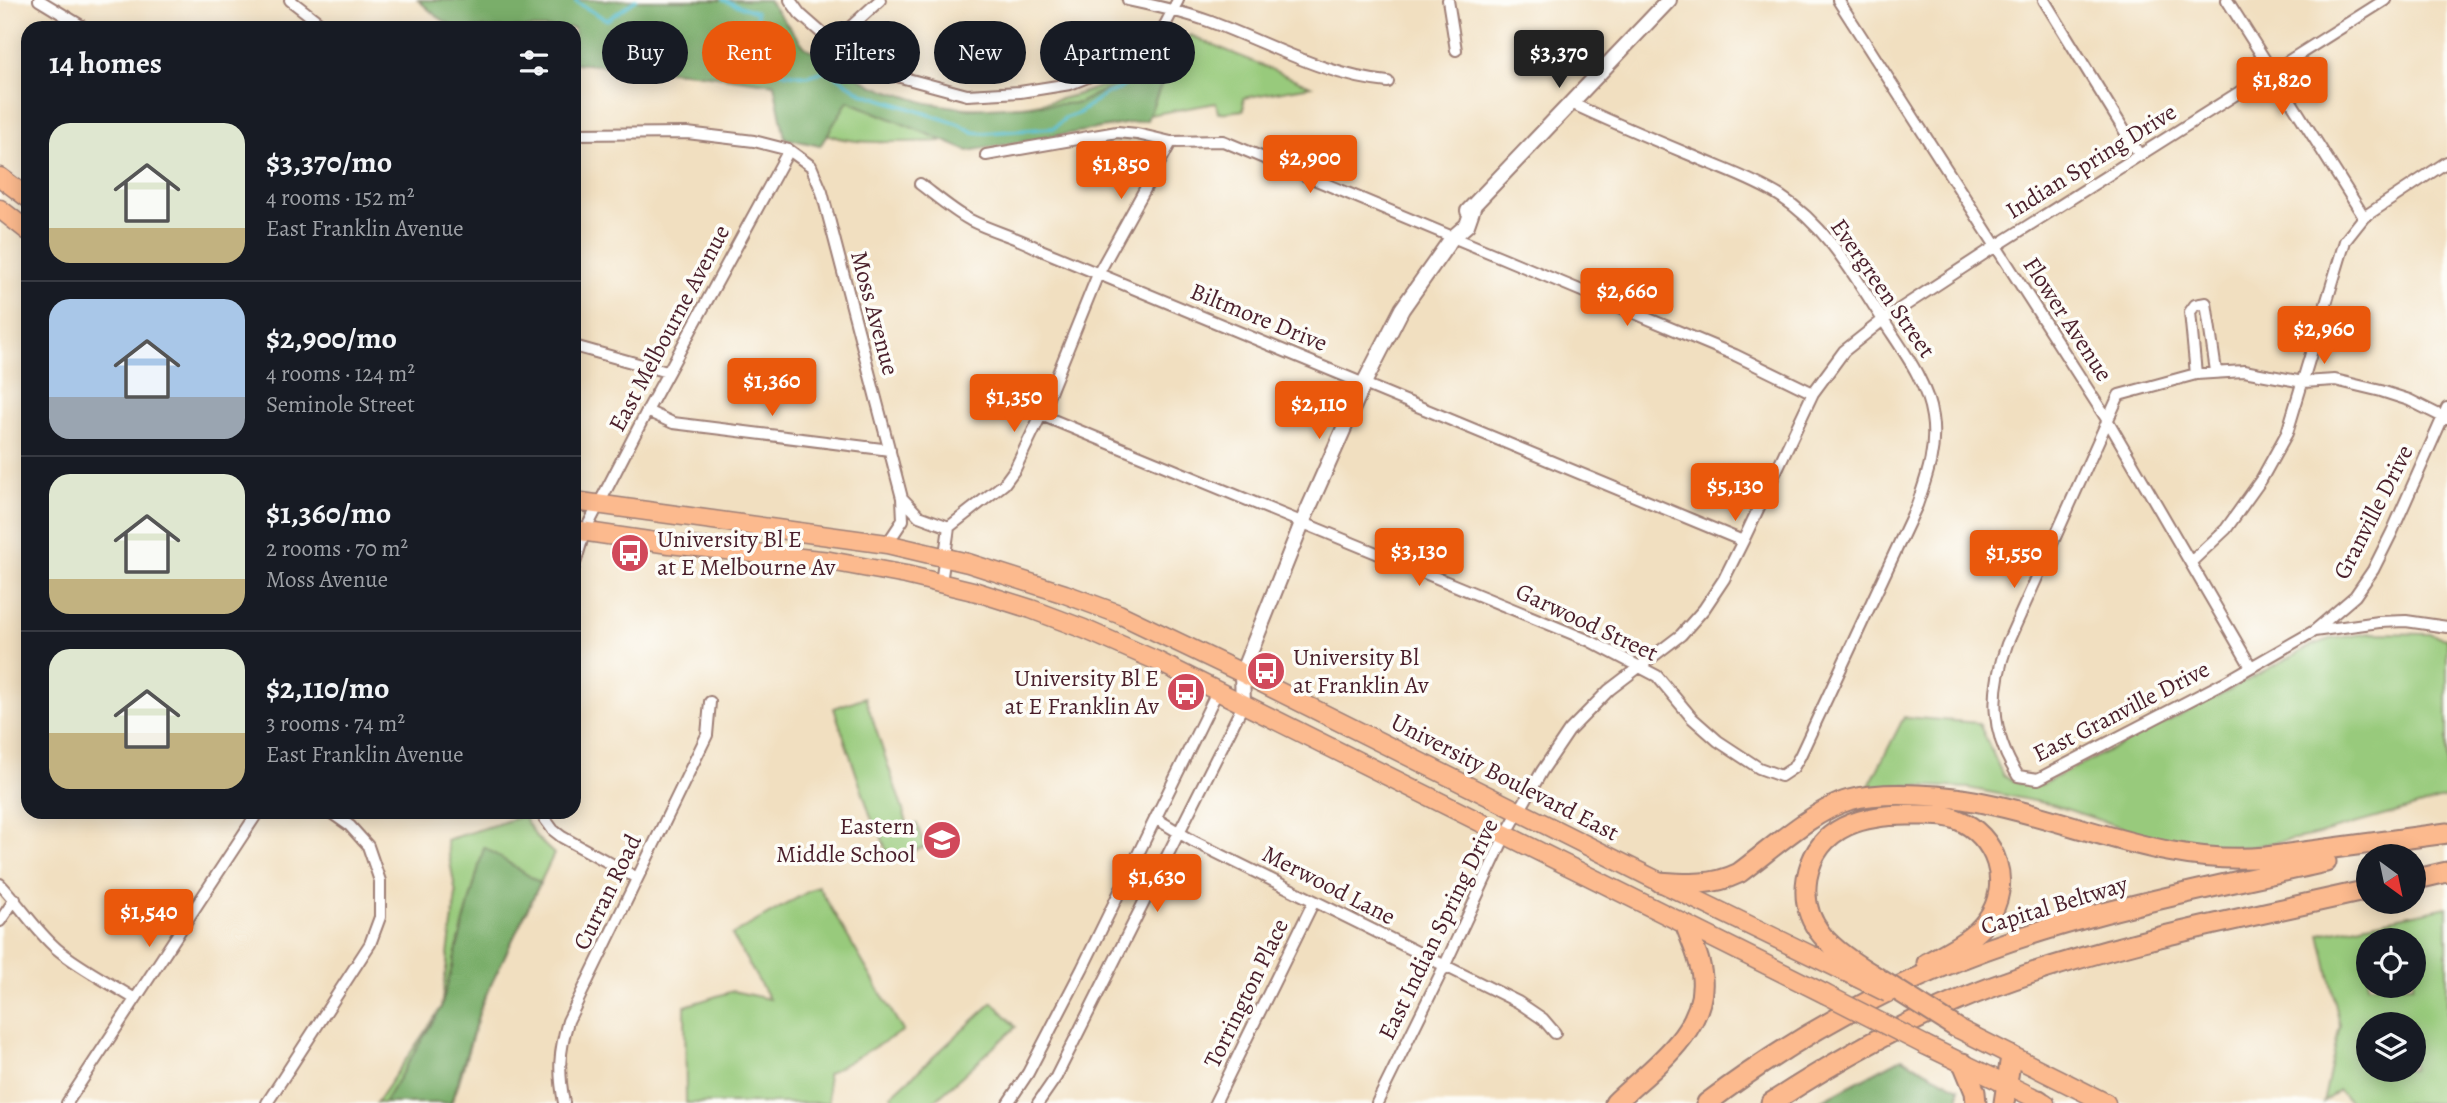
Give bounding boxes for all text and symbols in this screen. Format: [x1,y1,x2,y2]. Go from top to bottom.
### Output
chip: Buy [602,21,688,84]
chip: Rent [702,21,796,84]
chip: Filters [810,21,920,84]
chip: New [934,21,1026,84]
chip: Apartment [1040,21,1195,84]
pin: $3,370 [1502,31,1616,90]
text: $3,370 [1530,37,1588,68]
text: 14 homes [49,43,162,83]
icon: filters [515,44,553,82]
pin: $1,820 [2225,58,2339,117]
text: $1,820 [2253,64,2311,95]
street label: Indian Spring Drive [2000,96,2182,226]
pin: $2,900 [1253,136,1367,195]
text: $3,370/mo [266,142,392,182]
pin: $1,850 [1064,142,1178,201]
text: $2,900 [1279,142,1341,173]
text: $1,850 [1092,148,1150,179]
icon: home [105,151,189,235]
text: 4 rooms · 152 m² [266,182,414,213]
street label: Evergreen Street [1823,212,1943,364]
text: East Franklin Avenue [266,213,464,244]
street label: East Melbourne Avenue [601,219,737,437]
street label: Moss Avenue [843,247,907,379]
street label: Flower Avenue [2016,251,2120,387]
pin: $2,660 [1570,268,1684,328]
street label: Biltmore Drive [1186,275,1332,359]
text: $2,660 [1596,275,1658,306]
pin: $2,960 [2267,306,2381,366]
text: $2,960 [2294,313,2354,344]
text: $2,900/mo [266,318,397,358]
icon: home [105,327,189,411]
text: 4 rooms · 124 m² [266,358,415,389]
pin: $1,360 [715,358,829,418]
text: $1,360 [743,365,801,396]
pin: $1,350 [957,374,1071,434]
text: $1,350 [986,381,1042,412]
pin: $2,110 [1262,382,1376,441]
text: $2,110 [1291,388,1347,419]
text: Seminole Street [266,389,415,420]
street label: Granville Drive [2325,439,2421,585]
pin: $5,130 [1678,463,1792,523]
text: $5,130 [1707,470,1763,501]
text: $1,360/mo [266,493,391,533]
icon: home [105,502,189,586]
place label: University Bl E at E Melbourne Av [657,523,836,583]
pin: $3,130 [1362,528,1476,588]
pin: $1,550 [1957,530,2071,590]
bus stop icon: University Bl E at E Melbourne Av [609,532,651,574]
text: 2 rooms · 70 m² [266,533,408,564]
text: $3,130 [1391,535,1447,566]
text: $1,550 [1986,537,2042,568]
text: Moss Avenue [266,564,388,595]
street label: Garwood Street [1511,575,1663,669]
place label: University Bl at Franklin Av [1293,641,1429,701]
bus stop icon: University Bl at Franklin Av [1245,650,1287,692]
street label: East Granville Drive [2027,653,2215,769]
place label: University Bl E at E Franklin Av [1004,662,1159,722]
text: $2,110/mo [266,668,390,708]
bus stop icon: University Bl E at E Franklin Av [1165,671,1207,713]
icon: home [105,677,189,761]
street label: University Boulevard East [1385,706,1625,848]
text: 3 rooms · 74 m² [266,708,405,739]
text: East Franklin Avenue [266,739,464,770]
place label: Eastern Middle School [776,810,915,870]
street label: East Indian Spring Drive [1370,813,1506,1045]
school or university icon: Eastern Middle School [921,819,963,861]
street label: Curran Road [565,829,649,955]
street label: Merwood Lane [1257,838,1401,932]
north arrow [2356,844,2426,914]
map controls [2356,844,2426,1082]
pin: $1,630 [1100,855,1214,914]
text: $1,630 [1128,861,1186,892]
street label: Capital Beltway [1977,867,2132,943]
pin: $1,540 [92,890,206,949]
text: $1,540 [120,896,178,927]
street label: Torrington Place [1196,913,1296,1073]
button: locate [2356,928,2426,998]
button: layers [2356,1012,2426,1082]

